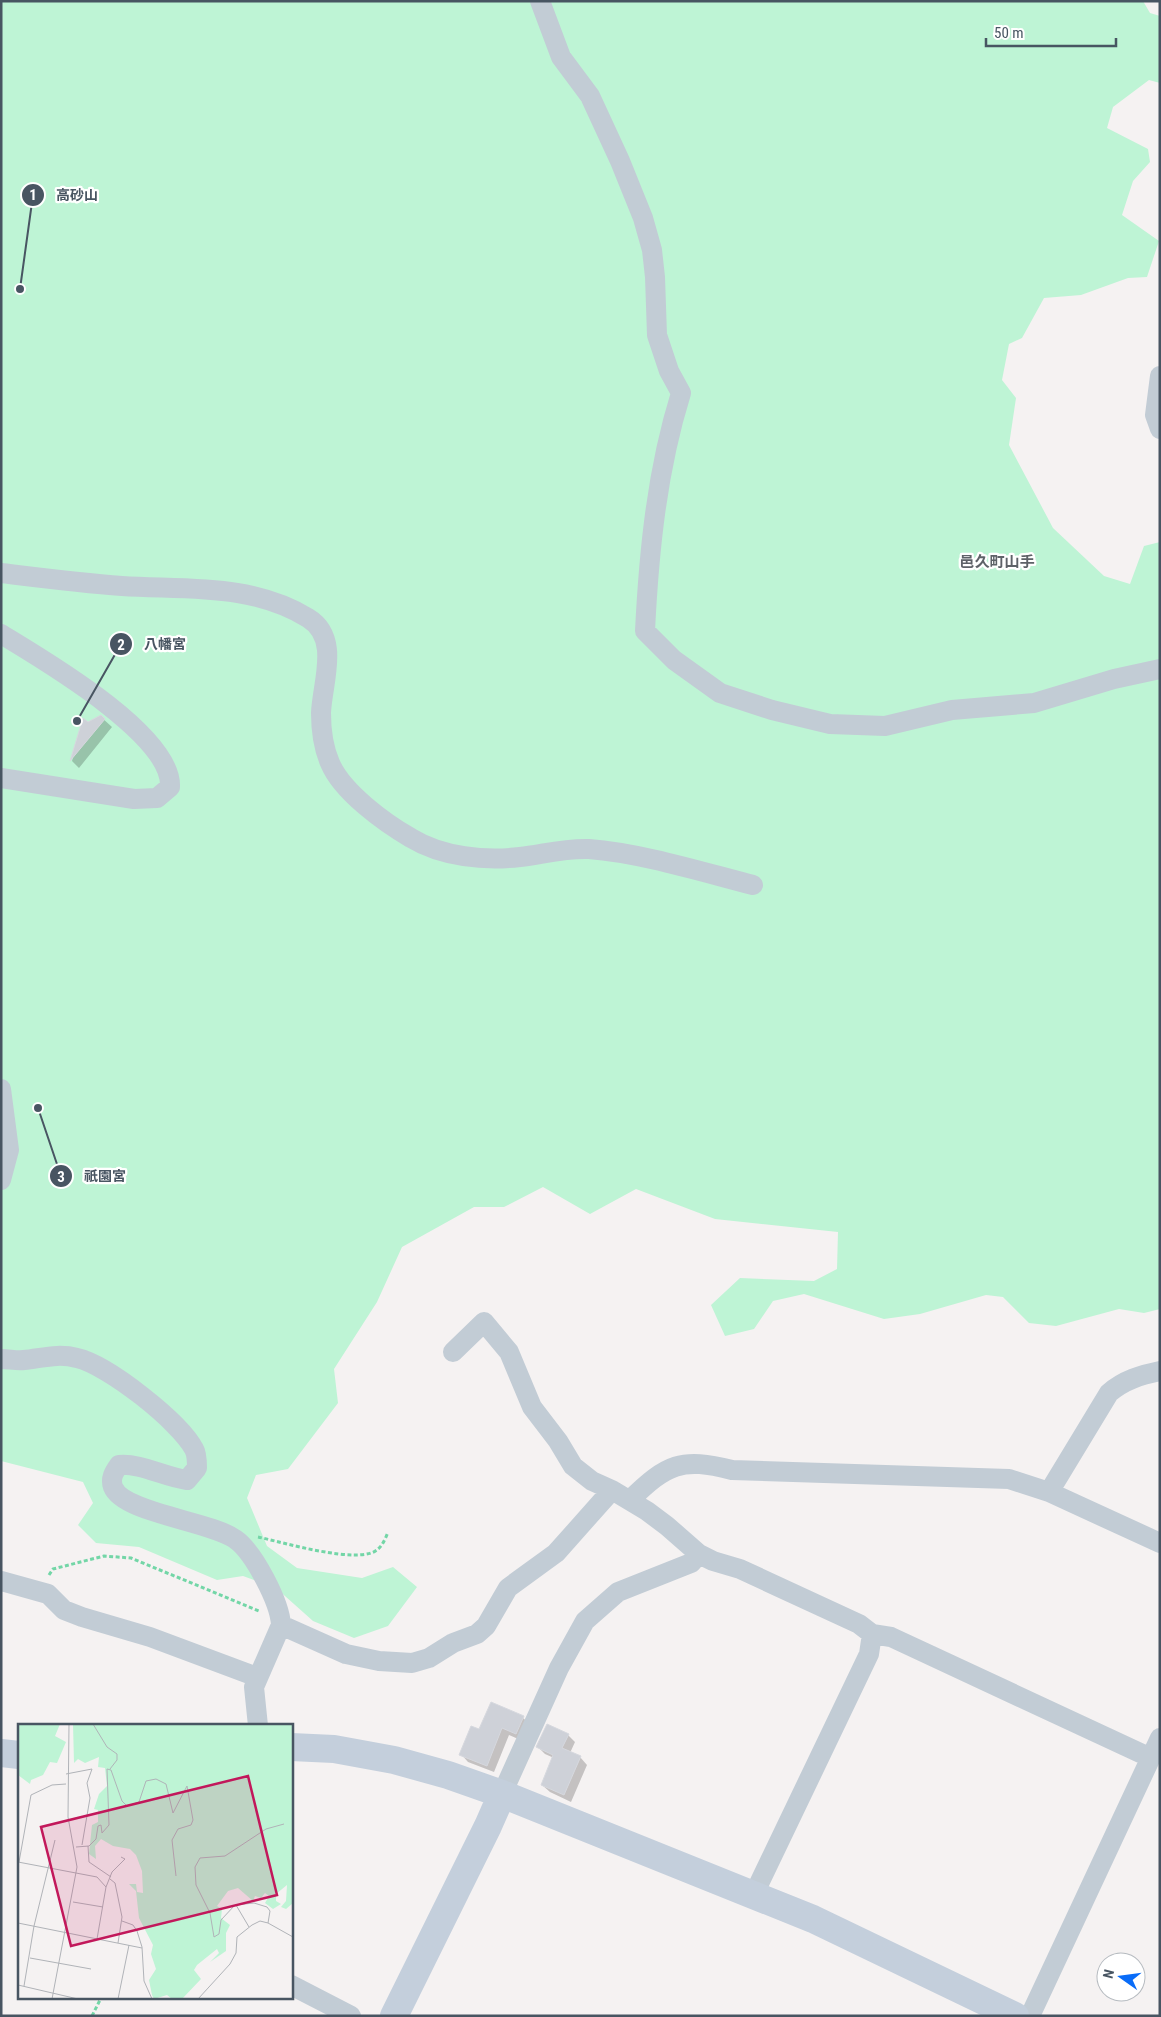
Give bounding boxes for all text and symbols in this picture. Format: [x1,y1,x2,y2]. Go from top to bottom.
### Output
scale bar [986,15,1116,47]
text: 50 m [994,24,1024,42]
callout: 高砂山 [21,180,108,209]
text: 1 [29,186,37,204]
text: 高砂山 [56,187,98,203]
district label: 邑久町山手 [959,553,1035,571]
callout: 八幡宮 [109,630,196,659]
text: 2 [117,636,125,654]
text: 八幡宮 [144,636,186,652]
callout: 祇園宮 [49,1162,136,1191]
text: 3 [57,1168,65,1186]
text: 祇園宮 [84,1168,126,1184]
inset map [18,1724,292,2000]
north arrow [1096,1952,1146,2002]
text: N [1100,1968,1117,1980]

